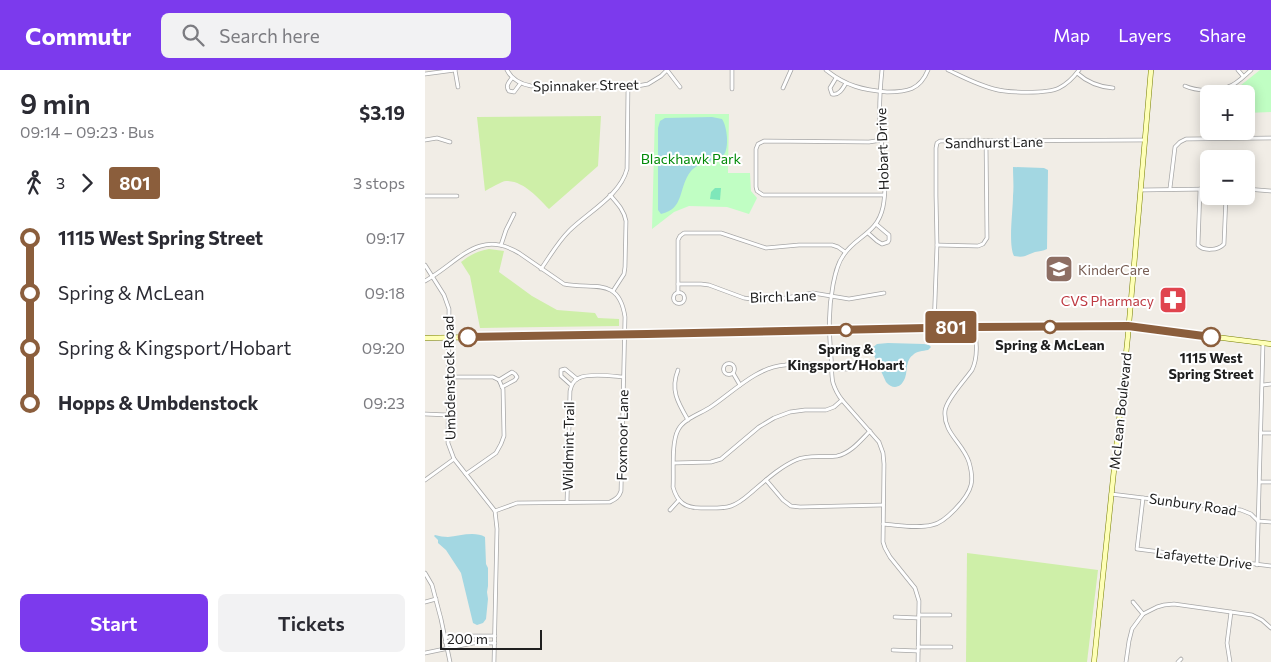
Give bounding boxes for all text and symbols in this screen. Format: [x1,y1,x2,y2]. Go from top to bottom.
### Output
search box [161,13,511,58]
text: Commutr [25,21,131,50]
icon: search [179,21,207,49]
text: Search here [219,24,320,47]
text: Map [1053,24,1090,46]
text: Layers [1118,24,1171,46]
text: Share [1199,24,1246,46]
street label: Spinnaker Street [533,76,639,94]
map controls [1200,85,1255,205]
button: + [1200,85,1255,140]
text: 9 min [20,86,91,120]
text: $3.19 [359,101,405,124]
street label: Hobart Drive [872,108,892,190]
text: 09:14 – 09:23 · Bus [20,122,154,141]
street label: Sandhurst Lane [945,133,1043,151]
park label: Blackhawk Park [641,150,742,167]
button: − [1200,150,1255,205]
icon: walk [20,169,48,197]
icon: forward [73,169,101,197]
text: 801 [119,172,150,194]
text: 3 [56,173,65,192]
text: 3 stops [353,173,405,192]
text: 1115 West Spring Street [58,226,263,249]
text: 09:17 [366,228,405,247]
school or university icon: KinderCare [1044,254,1074,284]
place label: KinderCare [1078,261,1150,278]
text: Spring & McLean [58,281,205,304]
text: 09:18 [365,283,405,302]
pharmacy icon: CVS Pharmacy [1158,285,1188,315]
street label: Birch Lane [750,286,816,306]
place label: CVS Pharmacy [1061,292,1154,309]
line badge: 801 [922,311,980,343]
street label: Umbdenstock Road [439,316,459,440]
text: 801 [935,316,967,338]
marker: Spring & McLean [1043,320,1057,334]
marker: Spring & Kingsport/Hobart [839,323,853,337]
unlabelled marker [458,327,478,347]
marker: 1115 West Spring Street [1201,327,1221,347]
text: Spring & Kingsport/Hobart [58,336,291,359]
place label: Spring & McLean [995,336,1105,353]
text: 09:20 [362,338,405,357]
place label: Spring & Kingsport/Hobart [788,340,905,373]
place label: 1115 West Spring Street [1168,349,1254,382]
street label: McLean Boulevard [1105,352,1135,470]
street label: Foxmoor Lane [613,389,631,481]
text: Hopps & Umbdenstock [58,391,258,414]
text: 09:23 [363,393,405,412]
street label: Wildmint Trail [559,401,577,491]
street label: Sunbury Road [1148,489,1238,519]
street label: Lafayette Drive [1155,544,1253,572]
button: Start [20,594,208,652]
button: Tickets [218,594,405,652]
scale bar [440,627,543,650]
text: 200 m [447,630,488,647]

